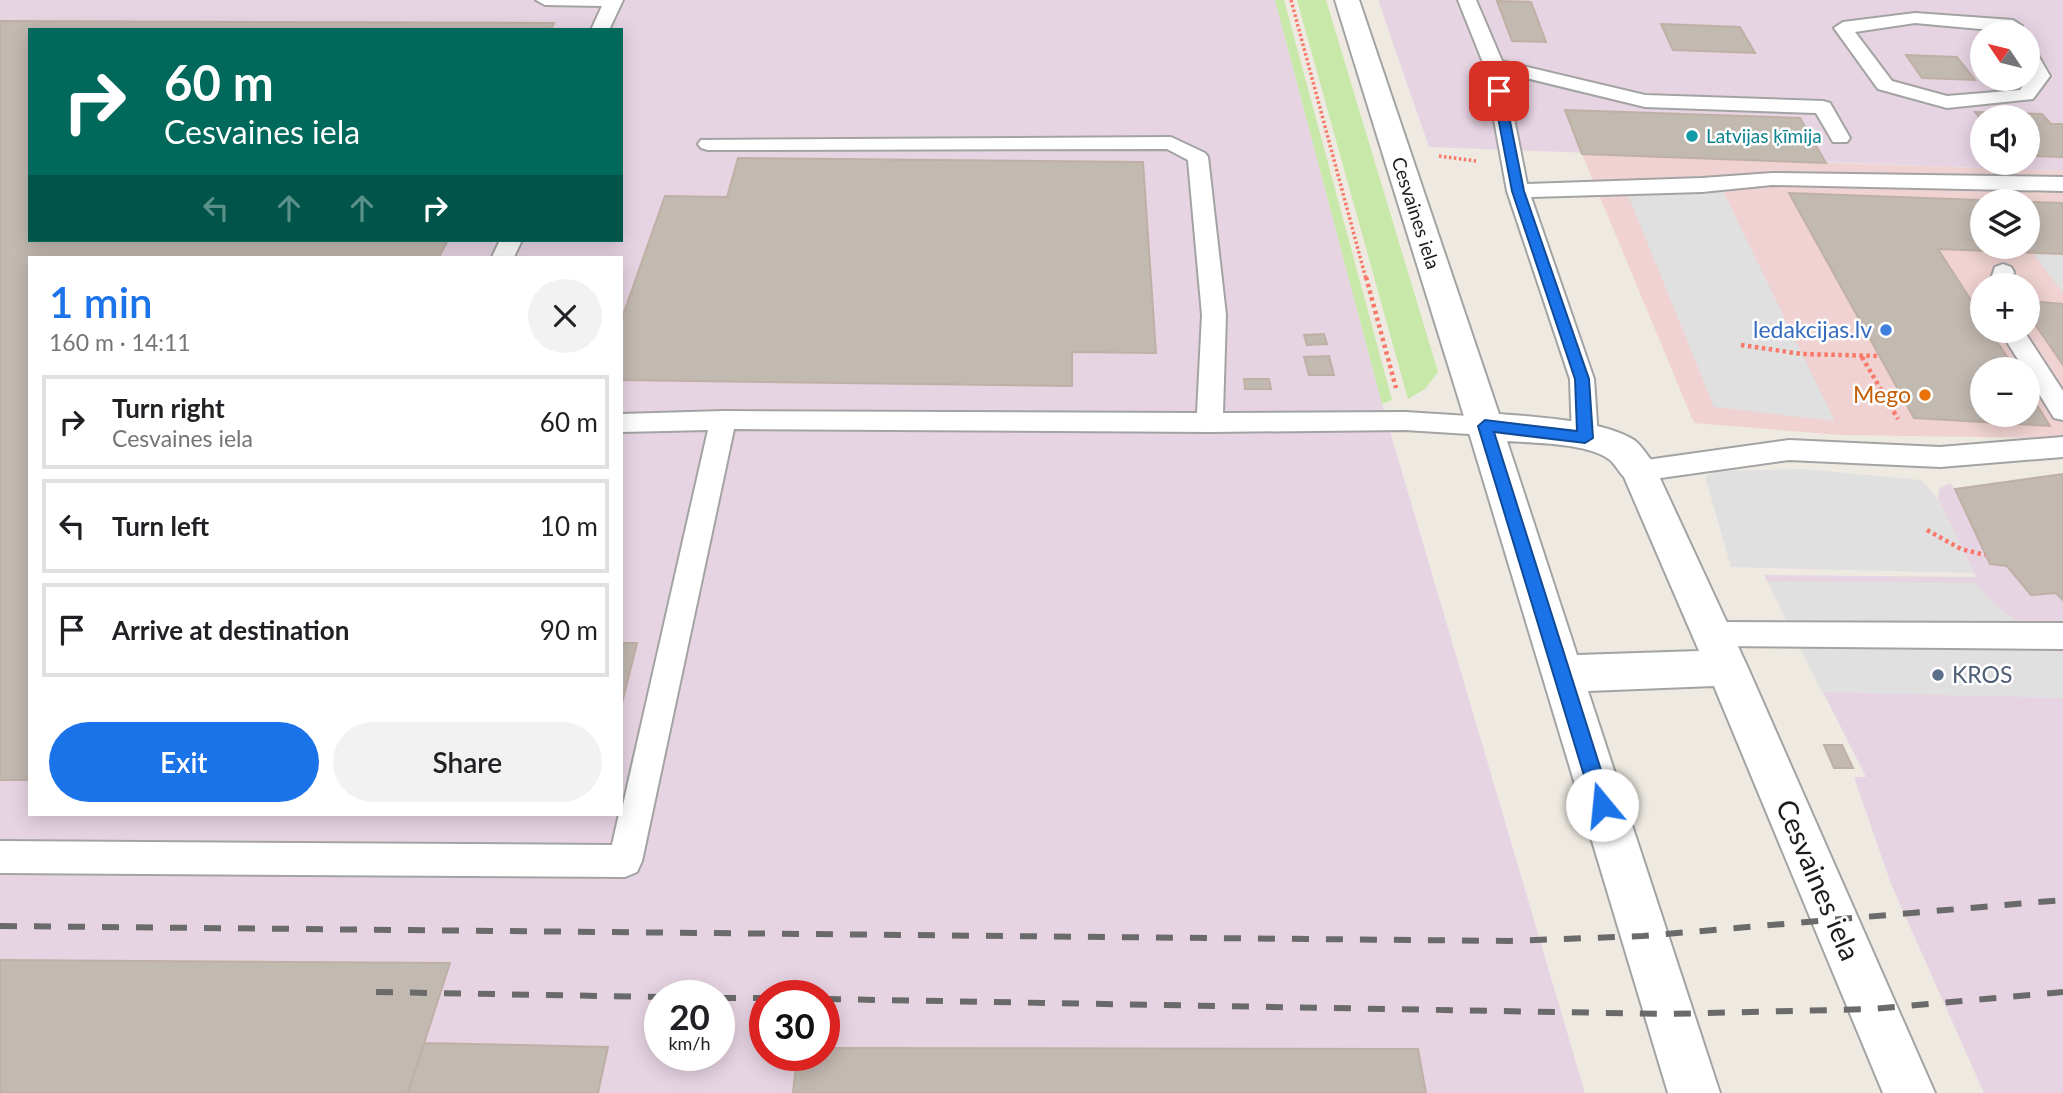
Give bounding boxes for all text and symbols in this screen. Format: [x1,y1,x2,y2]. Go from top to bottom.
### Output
north arrow [1970,21,2040,91]
map controls [1970,21,2040,427]
text: 60 m [164,53,274,111]
icon: right [49,56,140,147]
pin [1469,61,1529,121]
icon: arrive [1480,72,1518,110]
button: sound [1970,105,2040,175]
text: Cesvaines iela [164,112,360,151]
place label: Latvijas ķīmija [1706,124,1822,147]
marker: Latvijas ķīmija [1684,128,1700,144]
street label: Cesvaines iela [1388,154,1445,272]
icon: left [197,189,235,227]
icon: ahead [270,189,308,227]
icon: ahead [343,189,381,227]
icon: right [416,189,454,227]
button: layers [1970,189,2040,259]
button: + [1970,273,2040,343]
text: 1 min [49,277,153,327]
button: close [528,279,602,353]
place label: ledakcijas.lv [1753,315,1872,343]
marker: ledakcijas.lv [1878,322,1894,338]
text: 160 m · 14:11 [49,328,191,356]
button: − [1970,357,2040,427]
place label: Mego [1853,380,1911,408]
marker: Mego [1917,387,1933,403]
text: Turn right [112,392,225,424]
icon: right [53,403,91,441]
text: 60 m [540,406,598,438]
text: Cesvaines iela [112,424,253,452]
icon: left [53,507,91,545]
text: Turn left [112,510,209,542]
text: 10 m [540,510,598,542]
icon: arrive [53,611,91,649]
text: Arrive at destination [112,614,349,646]
text: 90 m [540,614,598,646]
place label: KROS [1952,660,2012,688]
marker: KROS [1930,667,1946,683]
button: Exit [49,722,319,802]
button: Share [333,722,602,802]
position arrow [1565,768,1639,842]
street label: Cesvaines iela [1770,794,1868,965]
speed limit sign: 30 [749,980,840,1071]
text: 20 [669,995,710,1037]
text: km/h [668,1032,711,1054]

